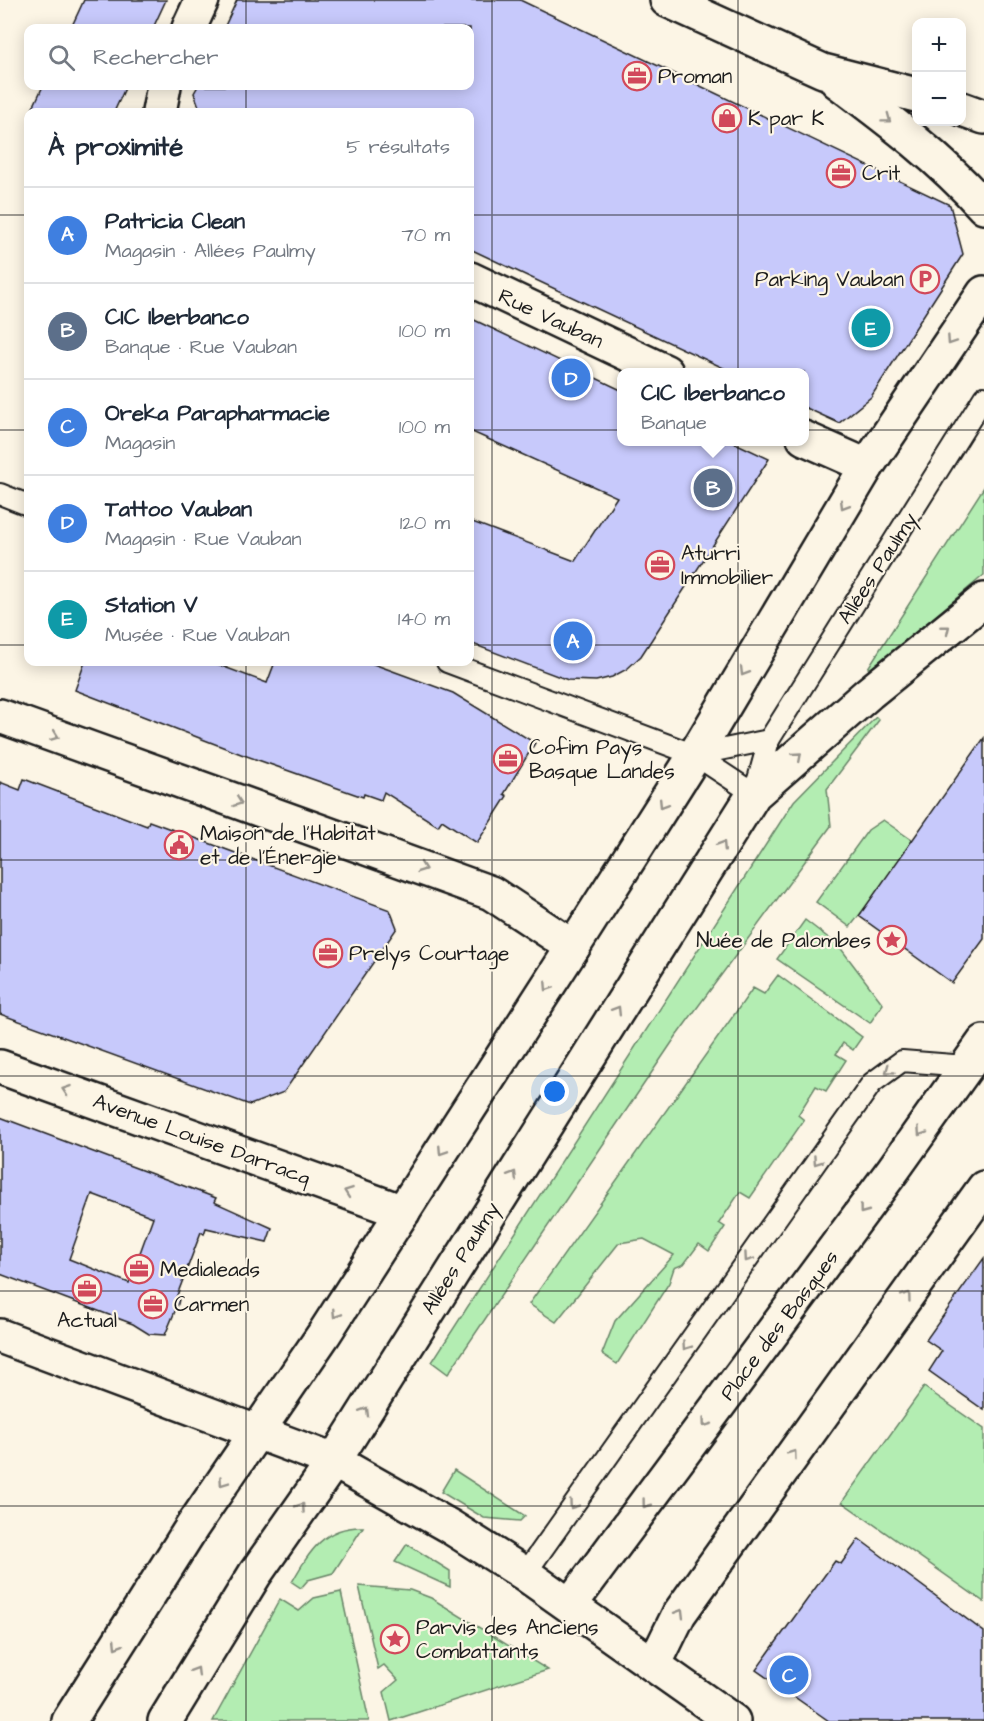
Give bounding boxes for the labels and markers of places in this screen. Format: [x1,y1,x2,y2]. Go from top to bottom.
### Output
office icon: Proman [621,60,653,92]
place label: Proman [658,62,732,91]
shop icon: K par K [711,102,743,134]
place label: K par K [748,104,824,134]
office icon: Crit [825,157,857,189]
place label: Crit [862,159,901,188]
parking icon: Parking Vauban [909,263,941,295]
place label: Parking Vauban [755,265,904,296]
pin: E [852,306,890,350]
pin: D [552,356,590,400]
pin: B [694,466,732,510]
place label: Aturri Immobilier [681,539,773,592]
office icon: Aturri Immobilier [644,549,676,581]
pin: A [554,618,592,664]
place label: Cofim Pays Basque Landes [529,733,675,786]
office icon: Cofim Pays Basque Landes [492,743,524,775]
place label: Maison de l'Habitat et de l'Énergie [200,819,376,874]
public building icon: Maison de l'Habitat et de l'Énergie [163,829,195,861]
place icon: Nuée de Palombes [876,924,908,956]
place label: Nuée de Palombes [696,926,871,955]
office icon: Prelys Courtage [312,937,344,969]
place label: Prelys Courtage [349,939,509,970]
office icon: Medialeads [123,1253,155,1285]
place label: Medialeads [160,1255,260,1284]
office icon: Actual [71,1273,103,1305]
office icon: Carmen [137,1288,169,1320]
place label: Carmen [174,1290,249,1319]
place label: Actual [57,1306,117,1335]
place label: Parvis des Anciens Combattants [416,1613,599,1666]
place icon: Parvis des Anciens Combattants [379,1623,411,1655]
pin: C [770,1652,808,1698]

